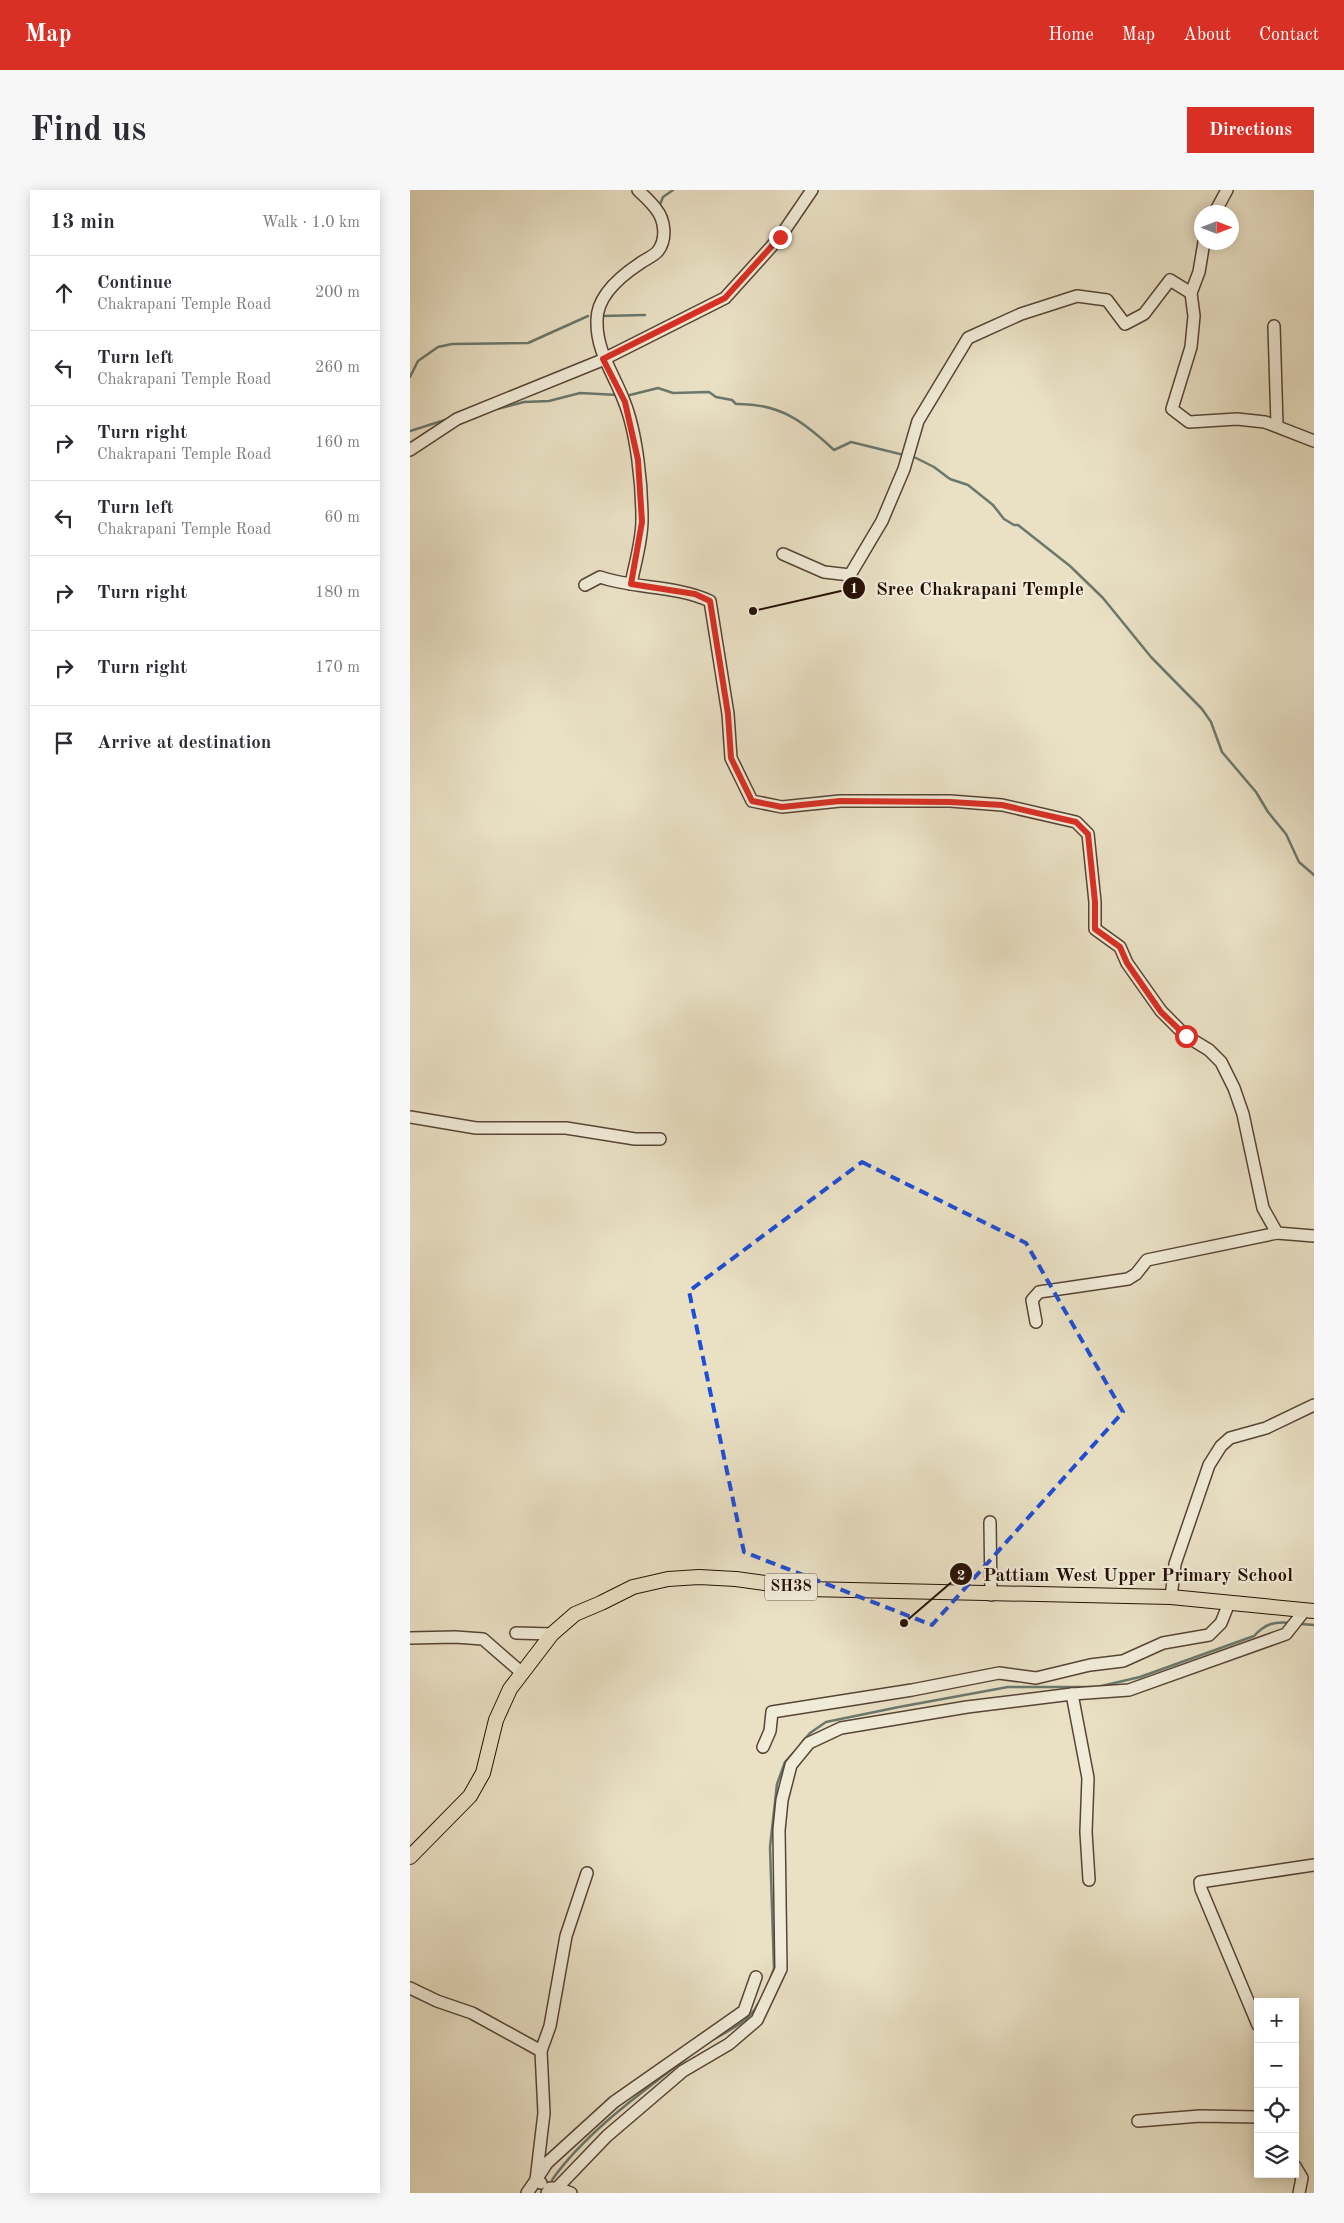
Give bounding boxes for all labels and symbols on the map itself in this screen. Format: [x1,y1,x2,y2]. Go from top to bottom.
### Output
north arrow [1194,205,1239,250]
route end [769,226,792,249]
callout: Sree Chakrapani Temple [841,571,1094,605]
text: Sree Chakrapani Temple [876,581,1084,600]
text: 1 [850,582,858,597]
route start [1175,1025,1198,1048]
callout: Pattiam West Upper Primary School [948,1557,1303,1591]
text: Pattiam West Upper Primary School [983,1567,1293,1586]
text: 2 [957,1569,965,1584]
road number: SH38 [765,1574,817,1600]

